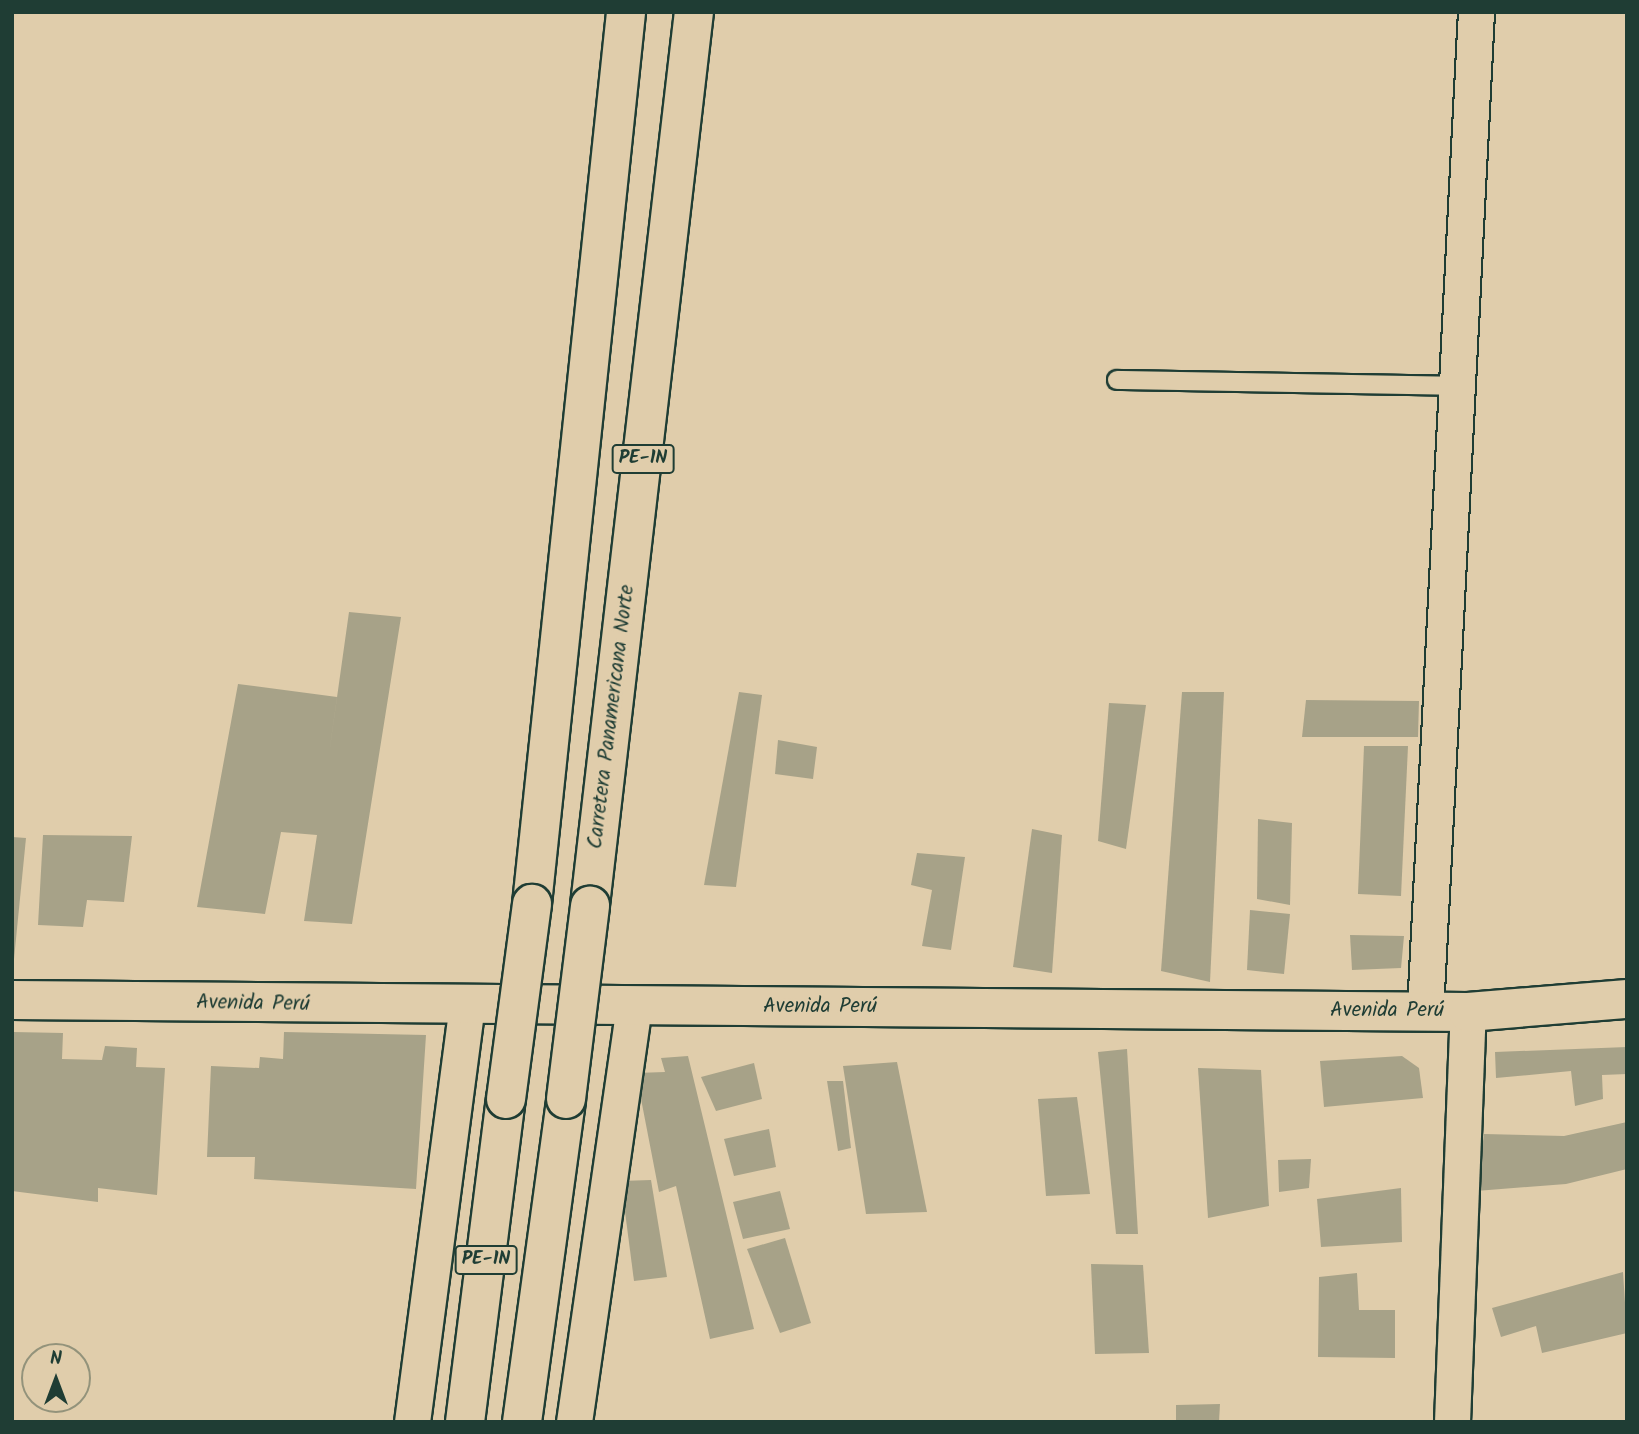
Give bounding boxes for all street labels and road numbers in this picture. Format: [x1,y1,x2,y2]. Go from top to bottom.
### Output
road number: PE-1N [612,444,674,474]
street label: Carretera Panamericana Norte [583,584,641,850]
street label: Avenida Perú [196,990,310,1018]
street label: Avenida Perú [763,994,877,1020]
street label: Avenida Perú [1330,998,1444,1024]
road number: PE-1N [454,1244,518,1276]

